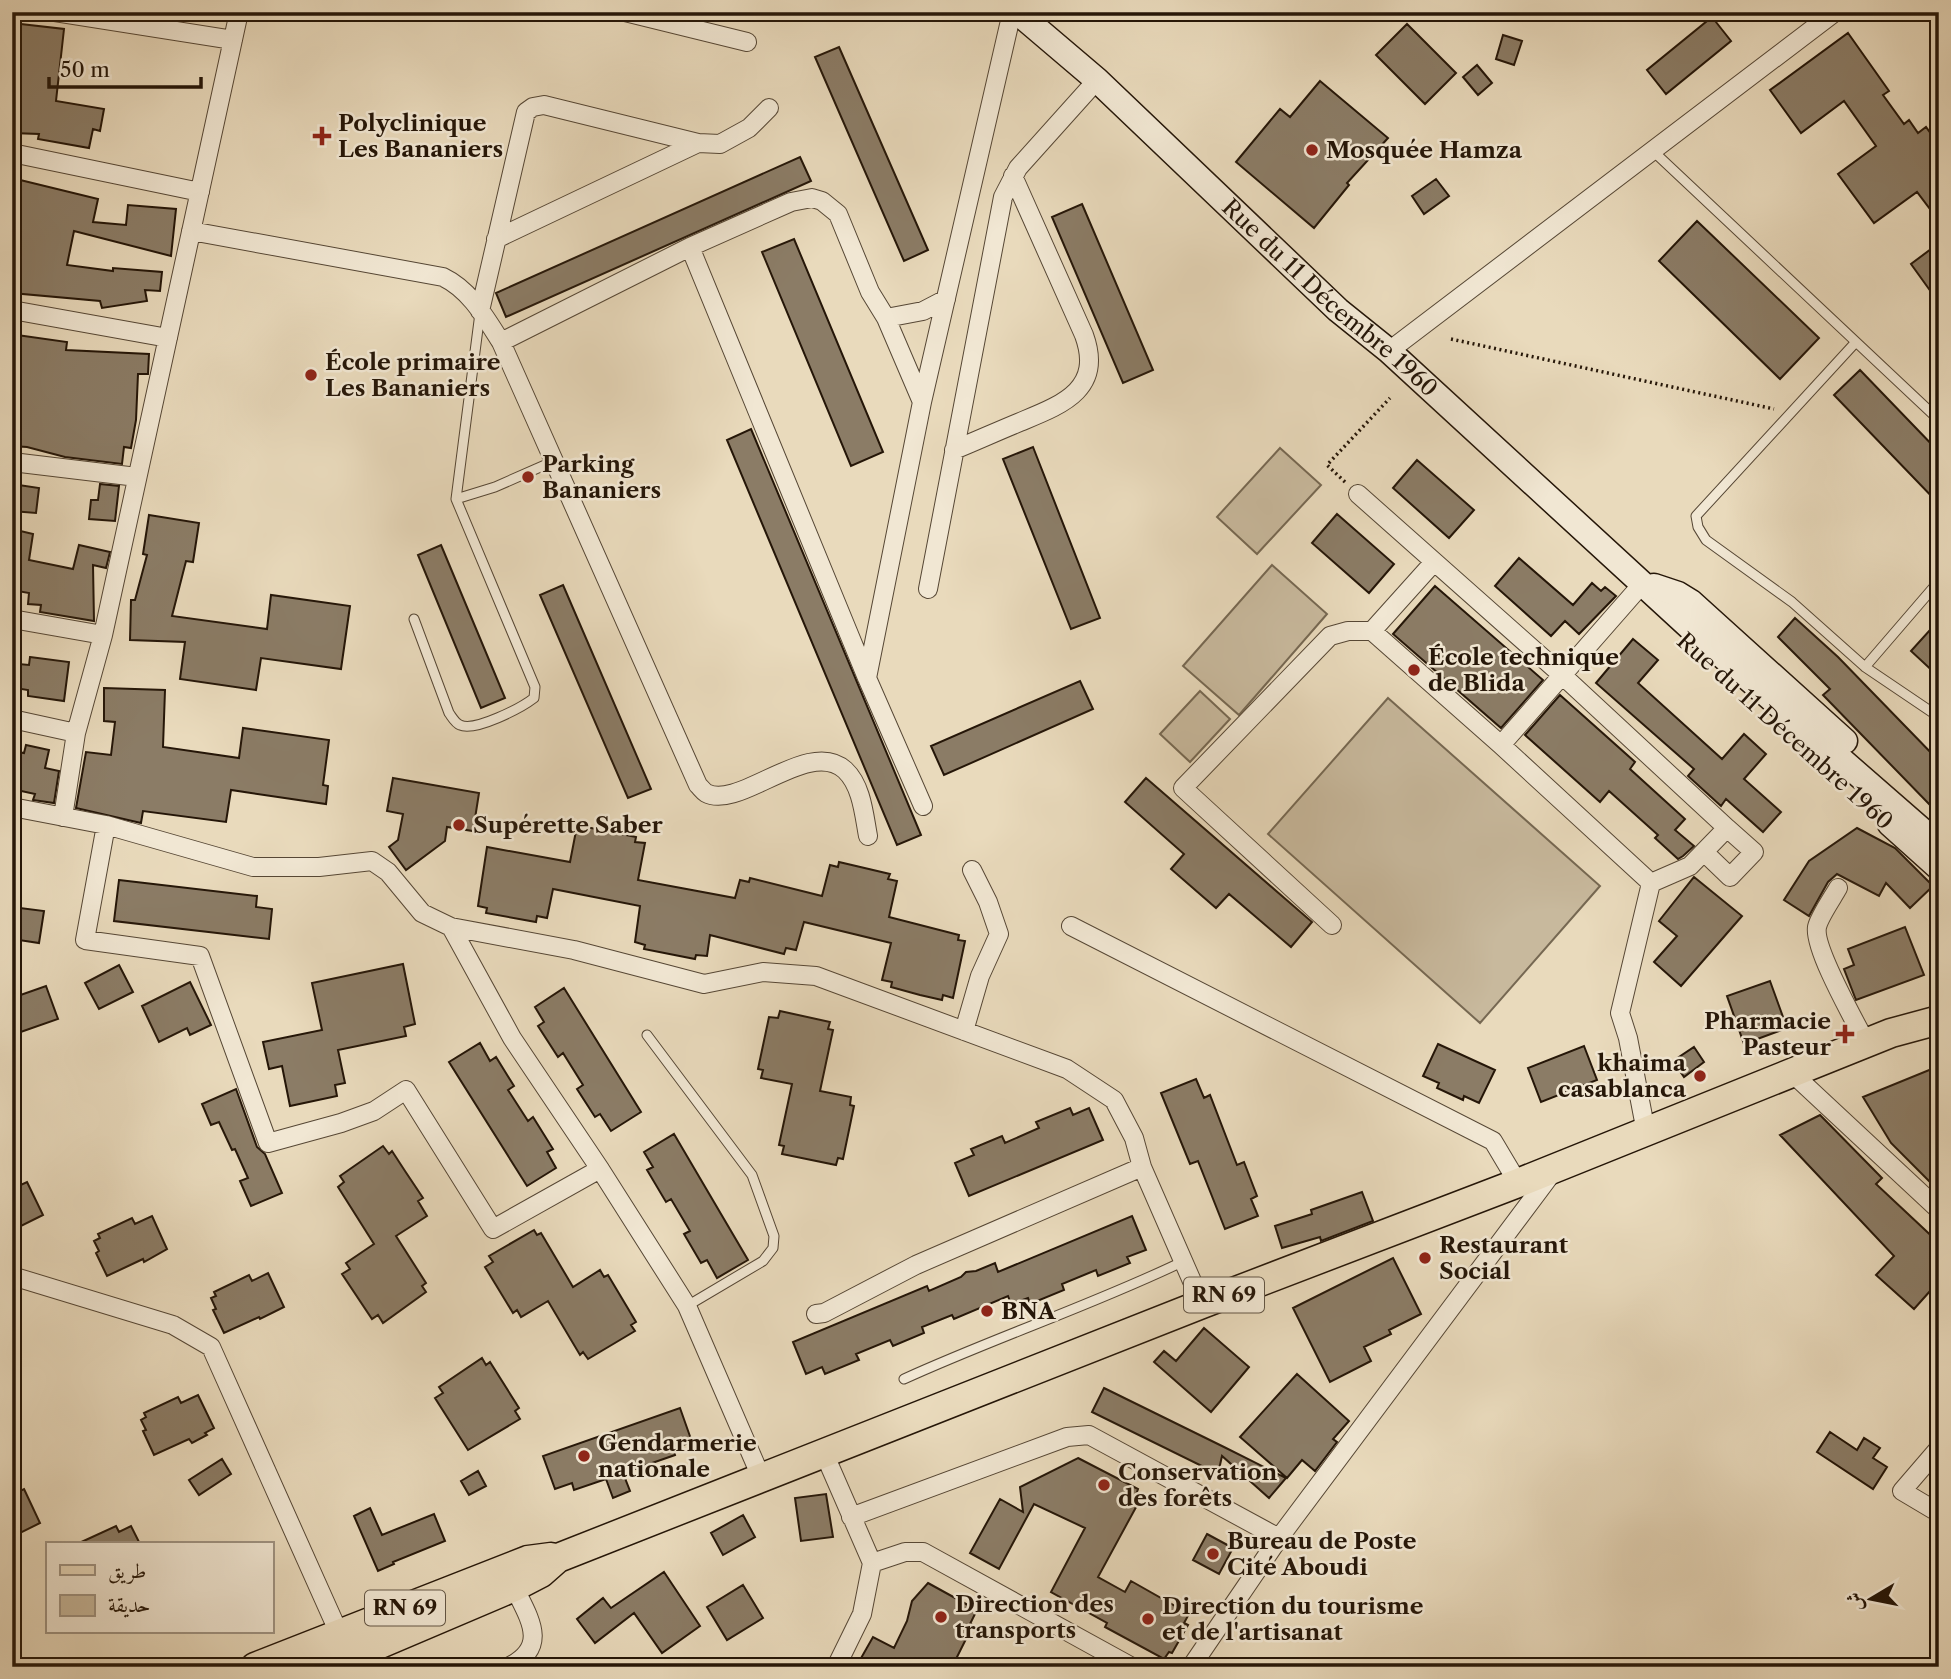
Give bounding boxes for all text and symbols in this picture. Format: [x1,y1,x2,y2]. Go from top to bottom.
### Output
scale bar [49,46,201,90]
text: 50 m [60,57,110,82]
place label: Polyclinique Les Bananiers [338,109,503,163]
marker: Polyclinique Les Bananiers [312,126,332,146]
place label: Mosquée Hamza [1326,136,1523,164]
marker: Mosquée Hamza [1304,142,1320,158]
street label: Rue du 11 Décembre 1960 [1216,193,1443,403]
place label: École primaire Les Bananiers [325,348,501,402]
marker: École primaire Les Bananiers [303,367,319,383]
place label: Parking Bananiers [542,450,661,504]
marker: Parking Bananiers [520,469,536,485]
street label: Rue du 11 Décembre 1960 [1671,627,1899,835]
place label: École technique de Blida [1428,643,1619,697]
marker: École technique de Blida [1406,662,1422,678]
place label: Supérette Saber [473,811,663,839]
marker: Supérette Saber [451,817,467,833]
place label: Pharmacie Pasteur [1704,1007,1832,1061]
marker: Pharmacie Pasteur [1837,1026,1853,1042]
place label: khaima casablanca [1558,1049,1687,1103]
marker: khaima casablanca [1692,1068,1708,1084]
place label: Restaurant Social [1439,1231,1569,1285]
marker: Restaurant Social [1417,1250,1433,1266]
road number: RN 69 [1184,1278,1264,1312]
place label: BNA [1001,1297,1057,1325]
marker: BNA [979,1303,995,1319]
place label: Gendarmerie nationale [598,1429,757,1483]
marker: Gendarmerie nationale [576,1448,592,1464]
place label: Conservation des forêts [1118,1458,1278,1512]
marker: Conservation des forêts [1096,1477,1112,1493]
place label: Bureau de Poste Cité Aboudi [1227,1527,1417,1581]
legend [46,1542,273,1634]
marker: Bureau de Poste Cité Aboudi [1205,1546,1221,1562]
text: طريق [108,1558,146,1584]
north arrow [1836,1564,1906,1634]
road number: RN 69 [365,1590,445,1626]
place label: Direction des transports [955,1590,1114,1644]
text: ش [1842,1591,1868,1613]
text: حديقة [108,1592,151,1618]
place label: Direction du tourisme et de l'artisanat [1162,1592,1424,1646]
marker: Direction des transports [933,1609,949,1625]
marker: Direction du tourisme et de l'artisanat [1140,1611,1156,1627]

